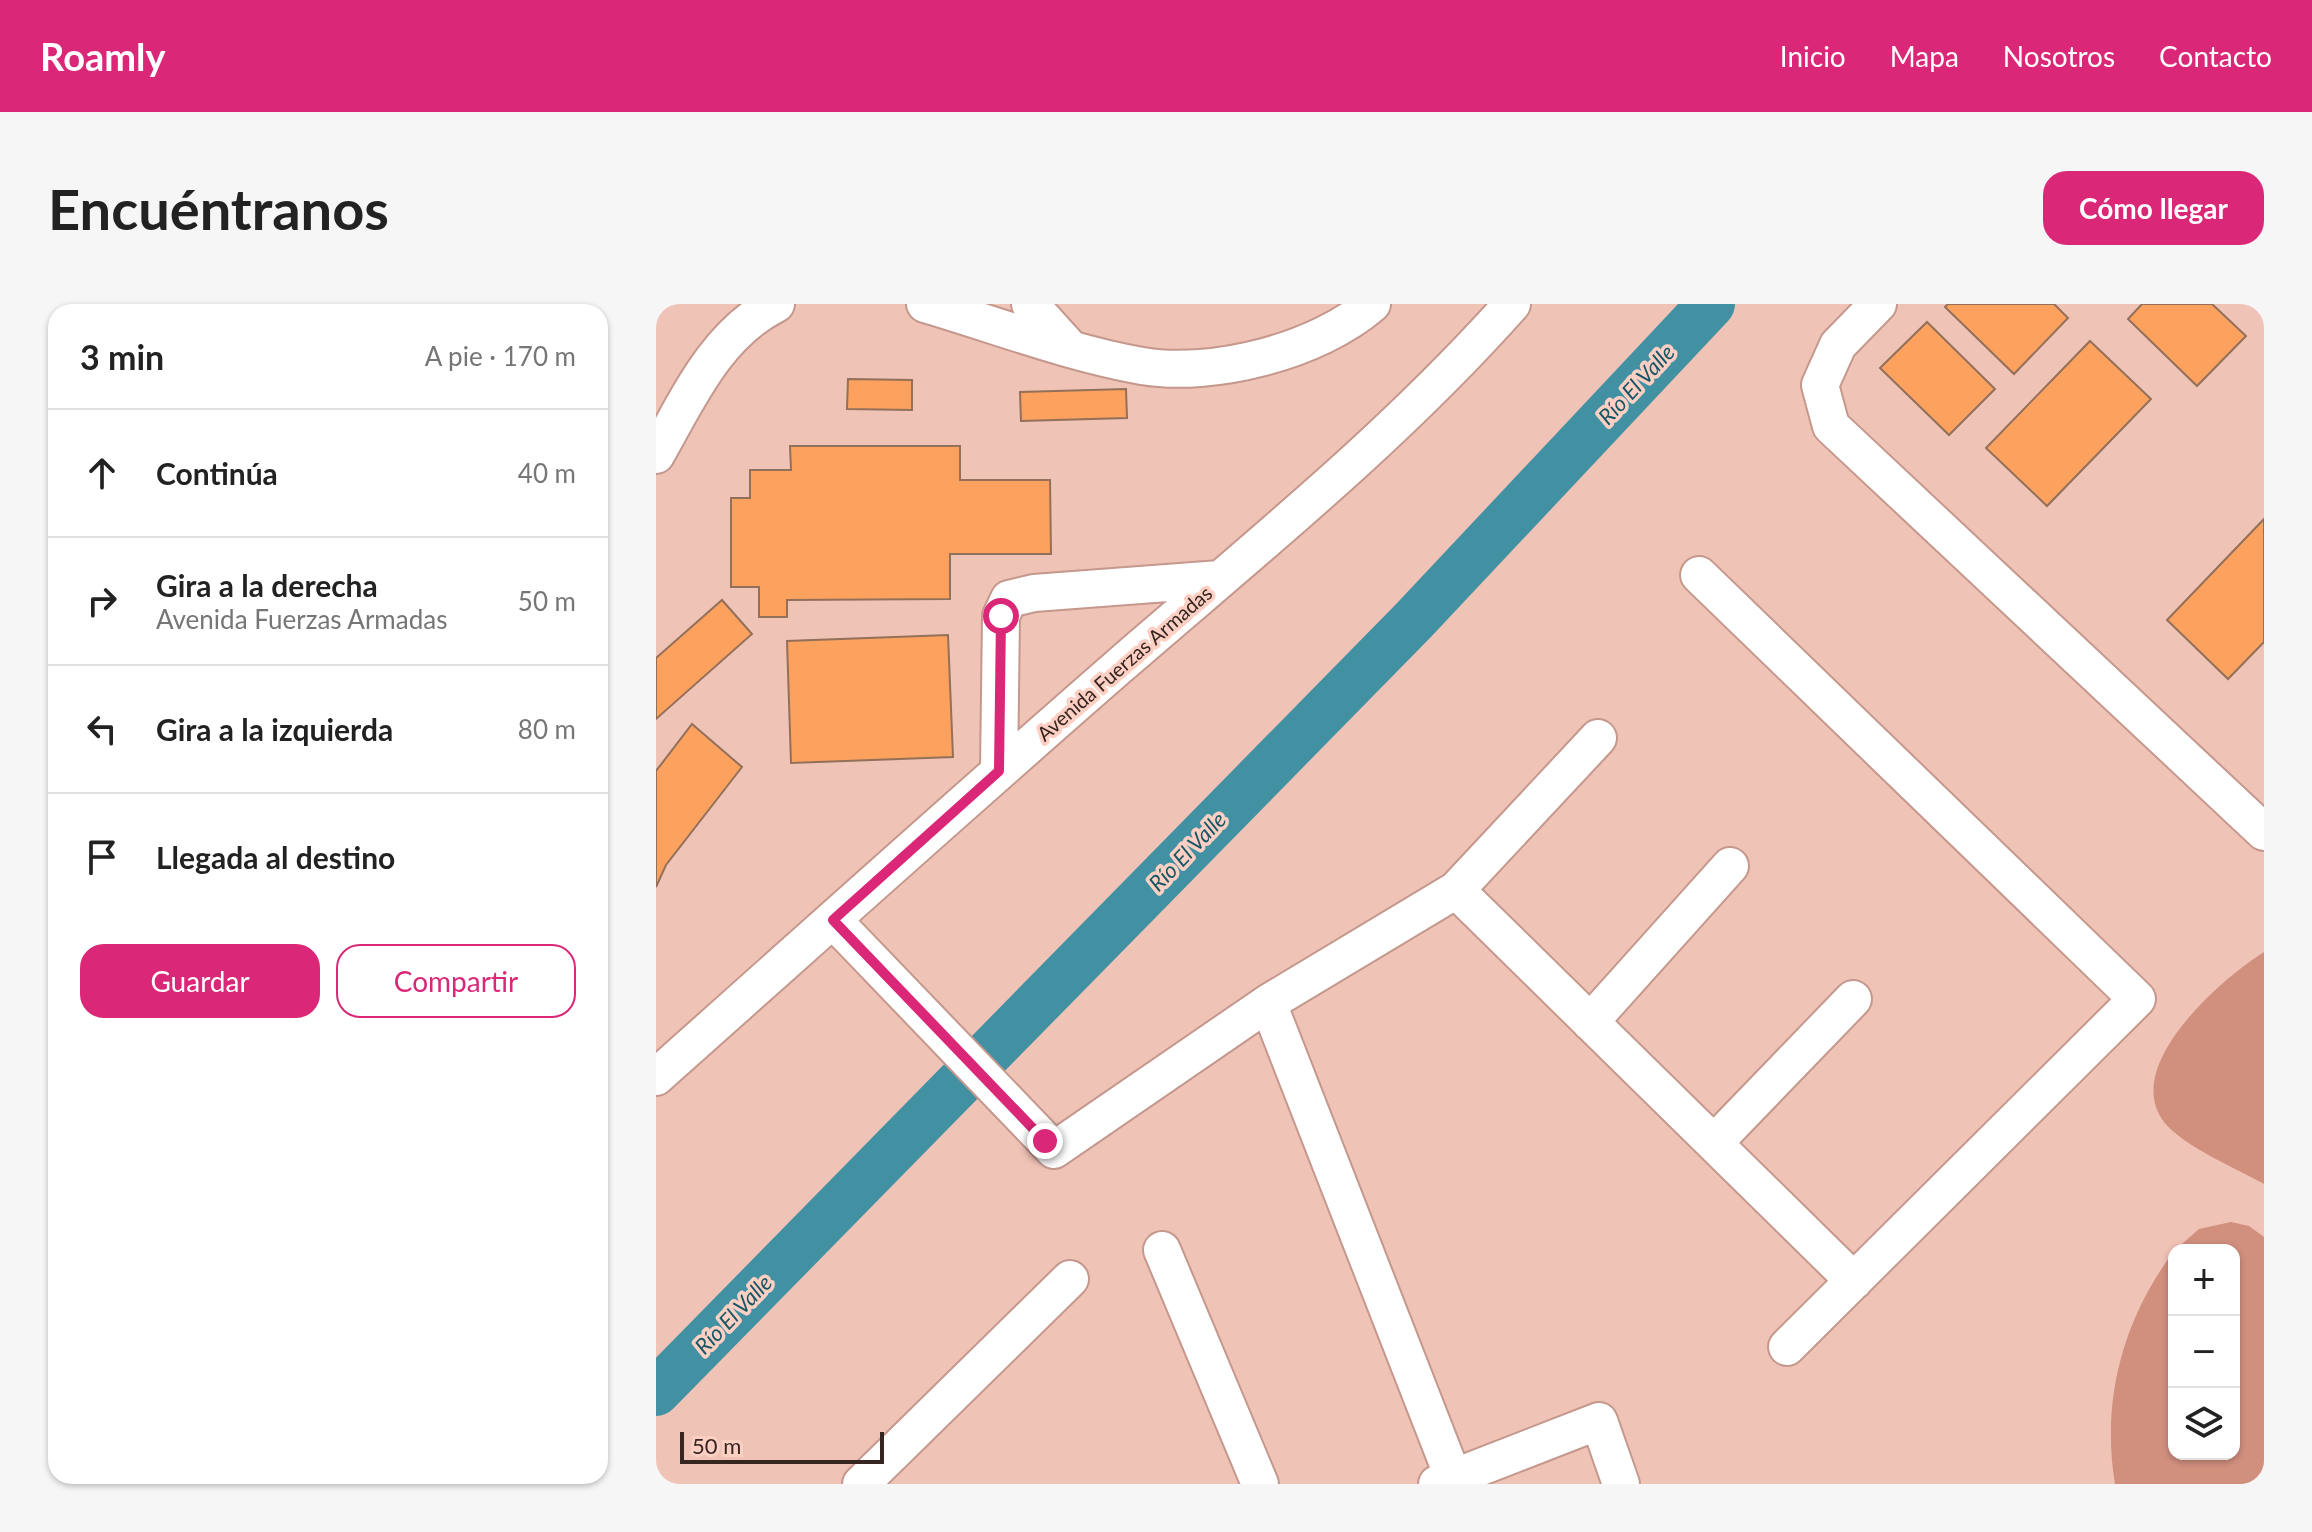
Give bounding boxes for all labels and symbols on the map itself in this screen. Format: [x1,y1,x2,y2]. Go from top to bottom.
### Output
water label: Río El Valle [1592,338,1680,430]
street label: Avenida Fuerzas Armadas [1032,580,1216,746]
route start [983,598,1019,634]
water label: Río El Valle [1143,806,1231,896]
route end [1027,1123,1063,1159]
water label: Río El Valle [689,1269,777,1359]
scale bar [680,1428,884,1464]

